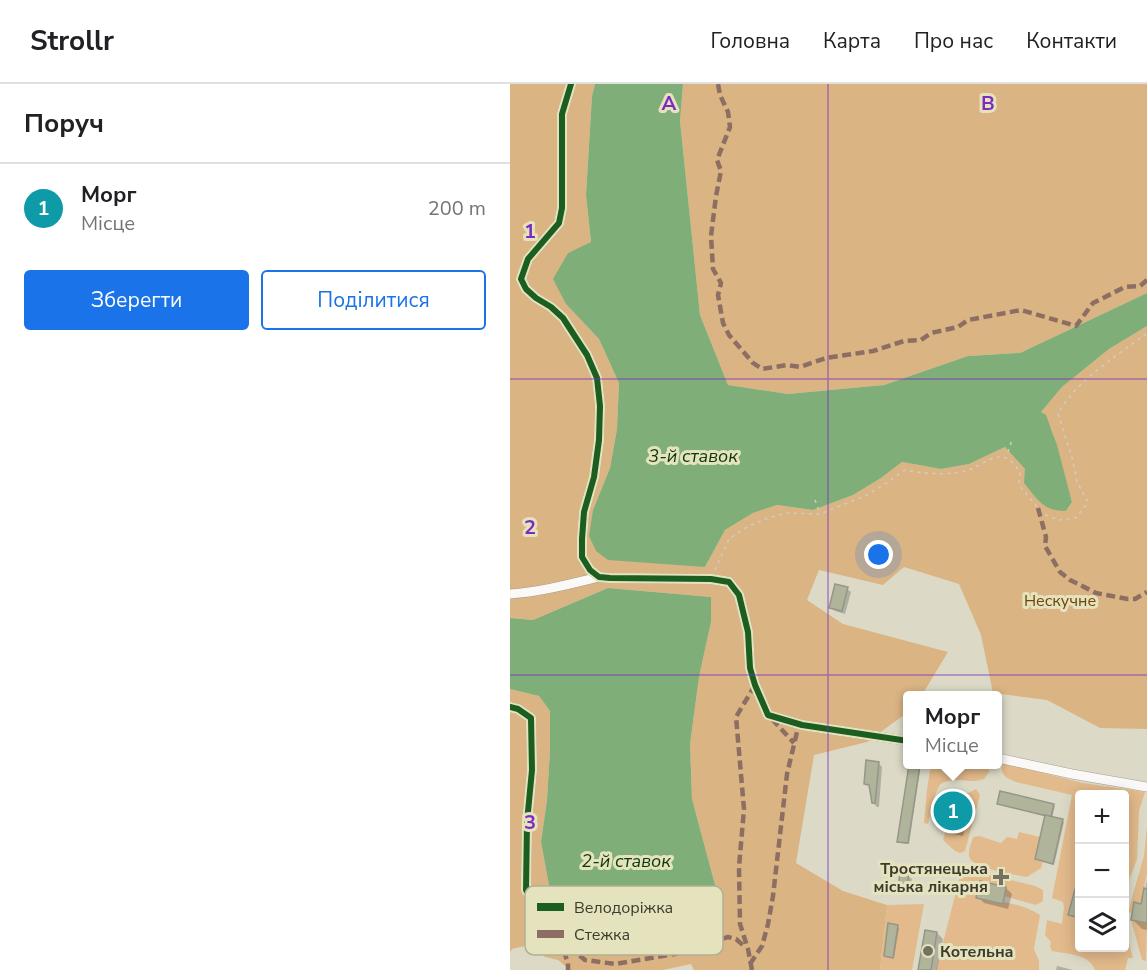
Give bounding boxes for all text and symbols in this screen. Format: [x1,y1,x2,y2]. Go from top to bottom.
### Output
text: Strollr [30,22,114,60]
text: Головна [710,27,790,55]
text: Карта [823,27,881,55]
text: Про нас [914,27,993,55]
text: Контакти [1026,27,1117,55]
text: A [662,90,677,117]
text: B [981,90,995,117]
text: Поруч [24,106,104,141]
text: Морг [81,180,137,210]
text: 1 [38,195,50,222]
text: 200 m [428,195,486,222]
text: Місце [81,210,135,237]
text: 1 [524,218,536,245]
button: Зберегти [24,270,249,330]
button: Поділитися [261,270,486,330]
water label: 3-й ставок [648,444,738,468]
text: 2 [524,514,536,541]
your location [864,540,893,569]
park label: Нескучне [1024,590,1096,612]
popup [903,691,1002,769]
text: Морг [925,702,980,732]
text: Місце [925,732,979,759]
pin: 1 [934,788,972,834]
map controls [1075,790,1129,952]
button: + [1075,790,1129,844]
text: 3 [524,809,536,836]
button: − [1075,844,1129,898]
water label: 2-й ставок [581,849,671,873]
place label: Тростянецька міська лікарня [874,858,988,898]
marker: Тростянецька міська лікарня [992,868,1010,886]
legend [525,886,723,955]
text: Велодоріжка [574,897,673,919]
button: layers [1075,898,1129,952]
text: Стежка [574,924,630,946]
place label: Котельна [940,941,1014,963]
marker: Котельна [921,944,935,958]

